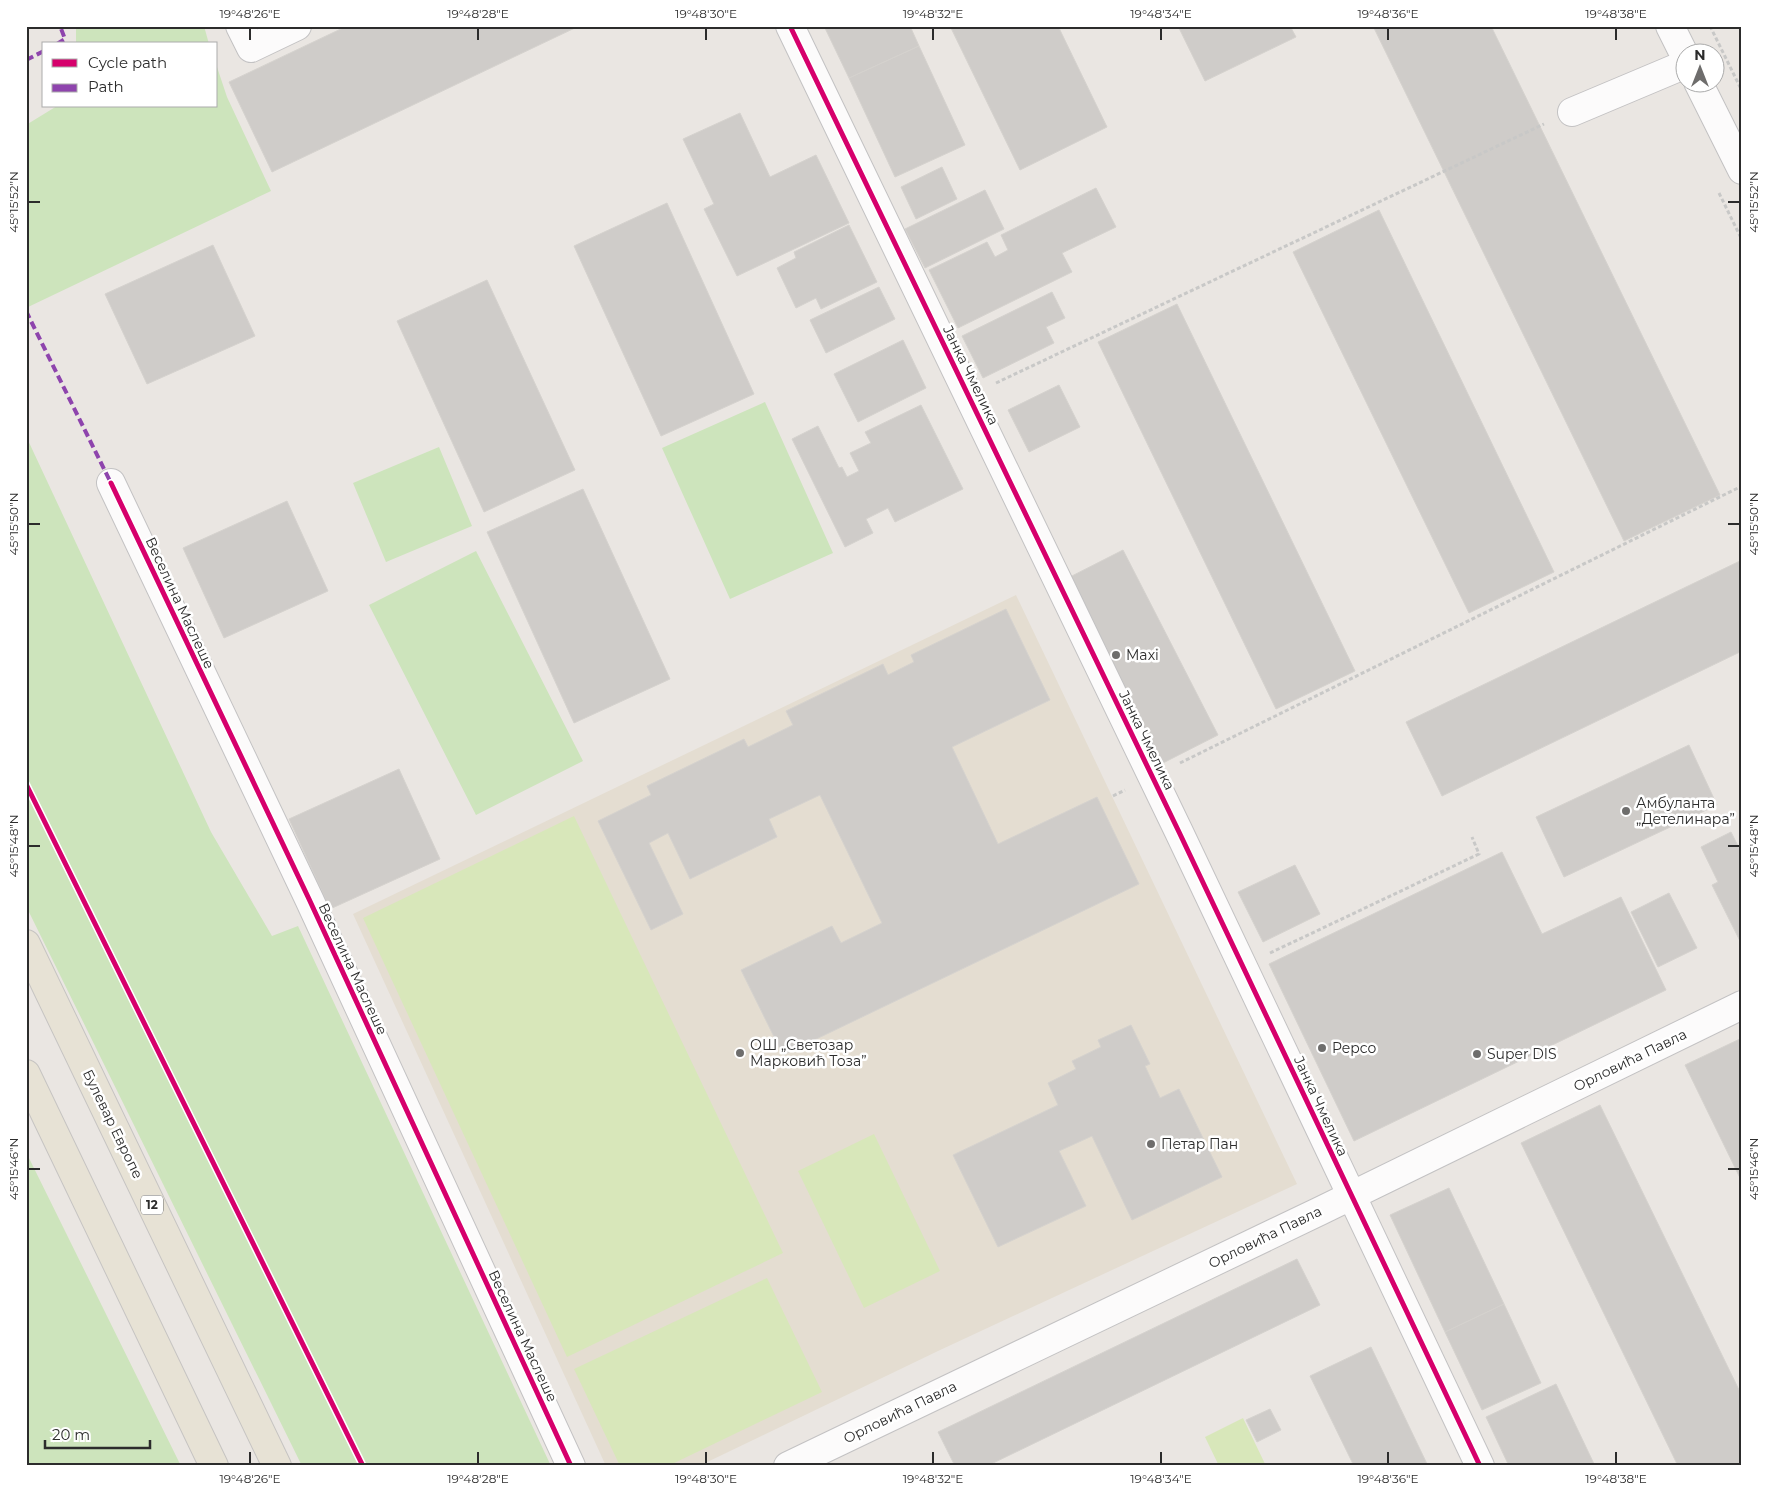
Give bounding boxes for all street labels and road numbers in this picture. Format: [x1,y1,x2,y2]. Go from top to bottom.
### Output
street label: Јанка Чмелика [939,322,1003,428]
street label: Веселина Маслеше [142,534,218,672]
street label: Јанка Чмелика [1115,687,1179,793]
street label: Веселина Маслеше [315,900,391,1038]
street label: Орловића Павла [1570,1025,1690,1095]
street label: Јанка Чмелика [1290,1053,1352,1159]
street label: Булевар Европе [79,1066,147,1182]
road number: 12 [141,1196,163,1214]
street label: Орловића Павла [1205,1202,1325,1272]
street label: Веселина Маслеше [485,1267,561,1405]
street label: Орловића Павла [840,1377,960,1447]

